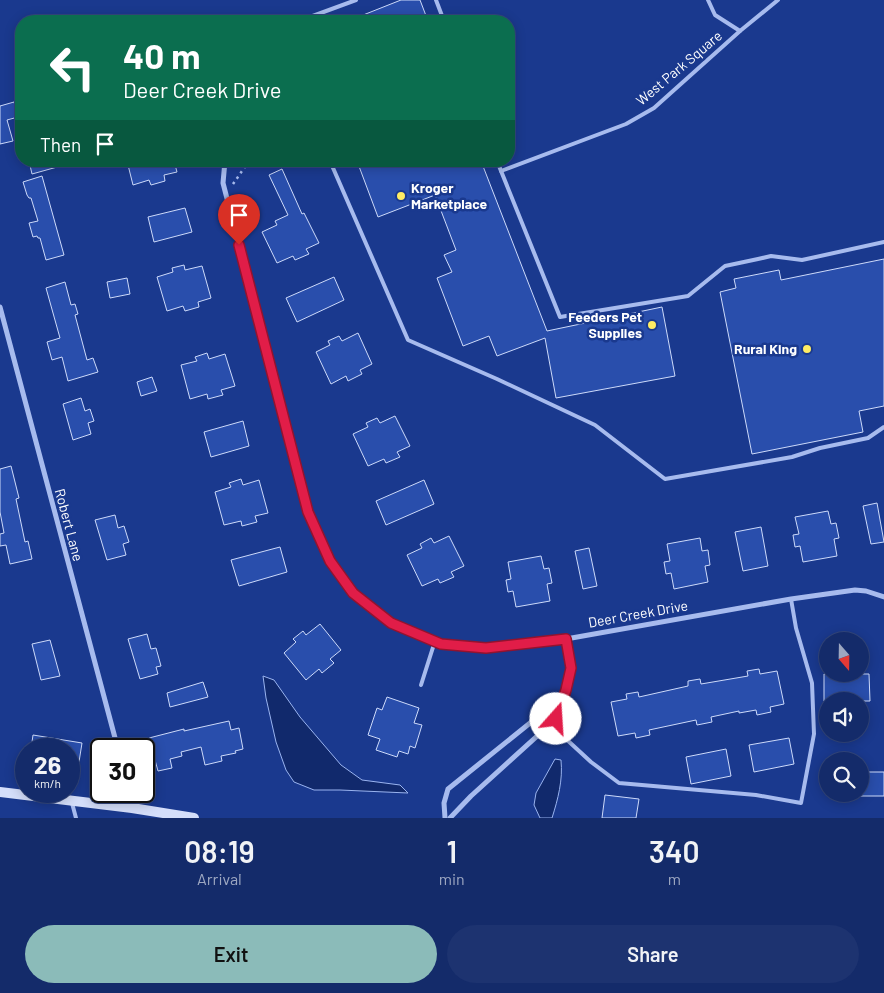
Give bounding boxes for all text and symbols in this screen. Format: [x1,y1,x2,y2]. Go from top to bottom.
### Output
street label: West Park Square [632,27,725,108]
text: 40 m [123,34,200,76]
icon: left [40,35,105,100]
text: Deer Creek Drive [123,76,282,102]
icon: arrive [91,130,119,158]
text: Then [40,133,81,156]
place label: Kroger Marketplace [411,179,488,212]
marker: Kroger Marketplace [395,190,407,202]
pin [218,194,260,245]
icon: arrive [225,201,253,229]
place label: Feeders Pet Supplies [568,308,642,341]
marker: Feeders Pet Supplies [646,319,658,331]
place label: Rural King [734,340,797,357]
marker: Rural King [801,343,813,355]
street label: Robert Lane [52,487,87,563]
street label: Deer Creek Drive [587,596,689,631]
north arrow [819,632,869,682]
map controls [819,632,869,802]
position arrow [529,692,581,744]
button: sound [819,692,869,742]
speed limit sign: 30 [90,738,155,803]
text: 26 [34,749,61,779]
button: search [819,752,869,802]
text: km/h [34,776,61,790]
text: 08:19 [184,833,254,869]
text: 1 [446,833,457,869]
text: 340 [649,833,700,869]
text: Arrival [197,869,242,888]
text: min [439,869,465,888]
text: m [668,869,681,888]
button: Exit [25,925,437,983]
button: Share [447,925,859,983]

